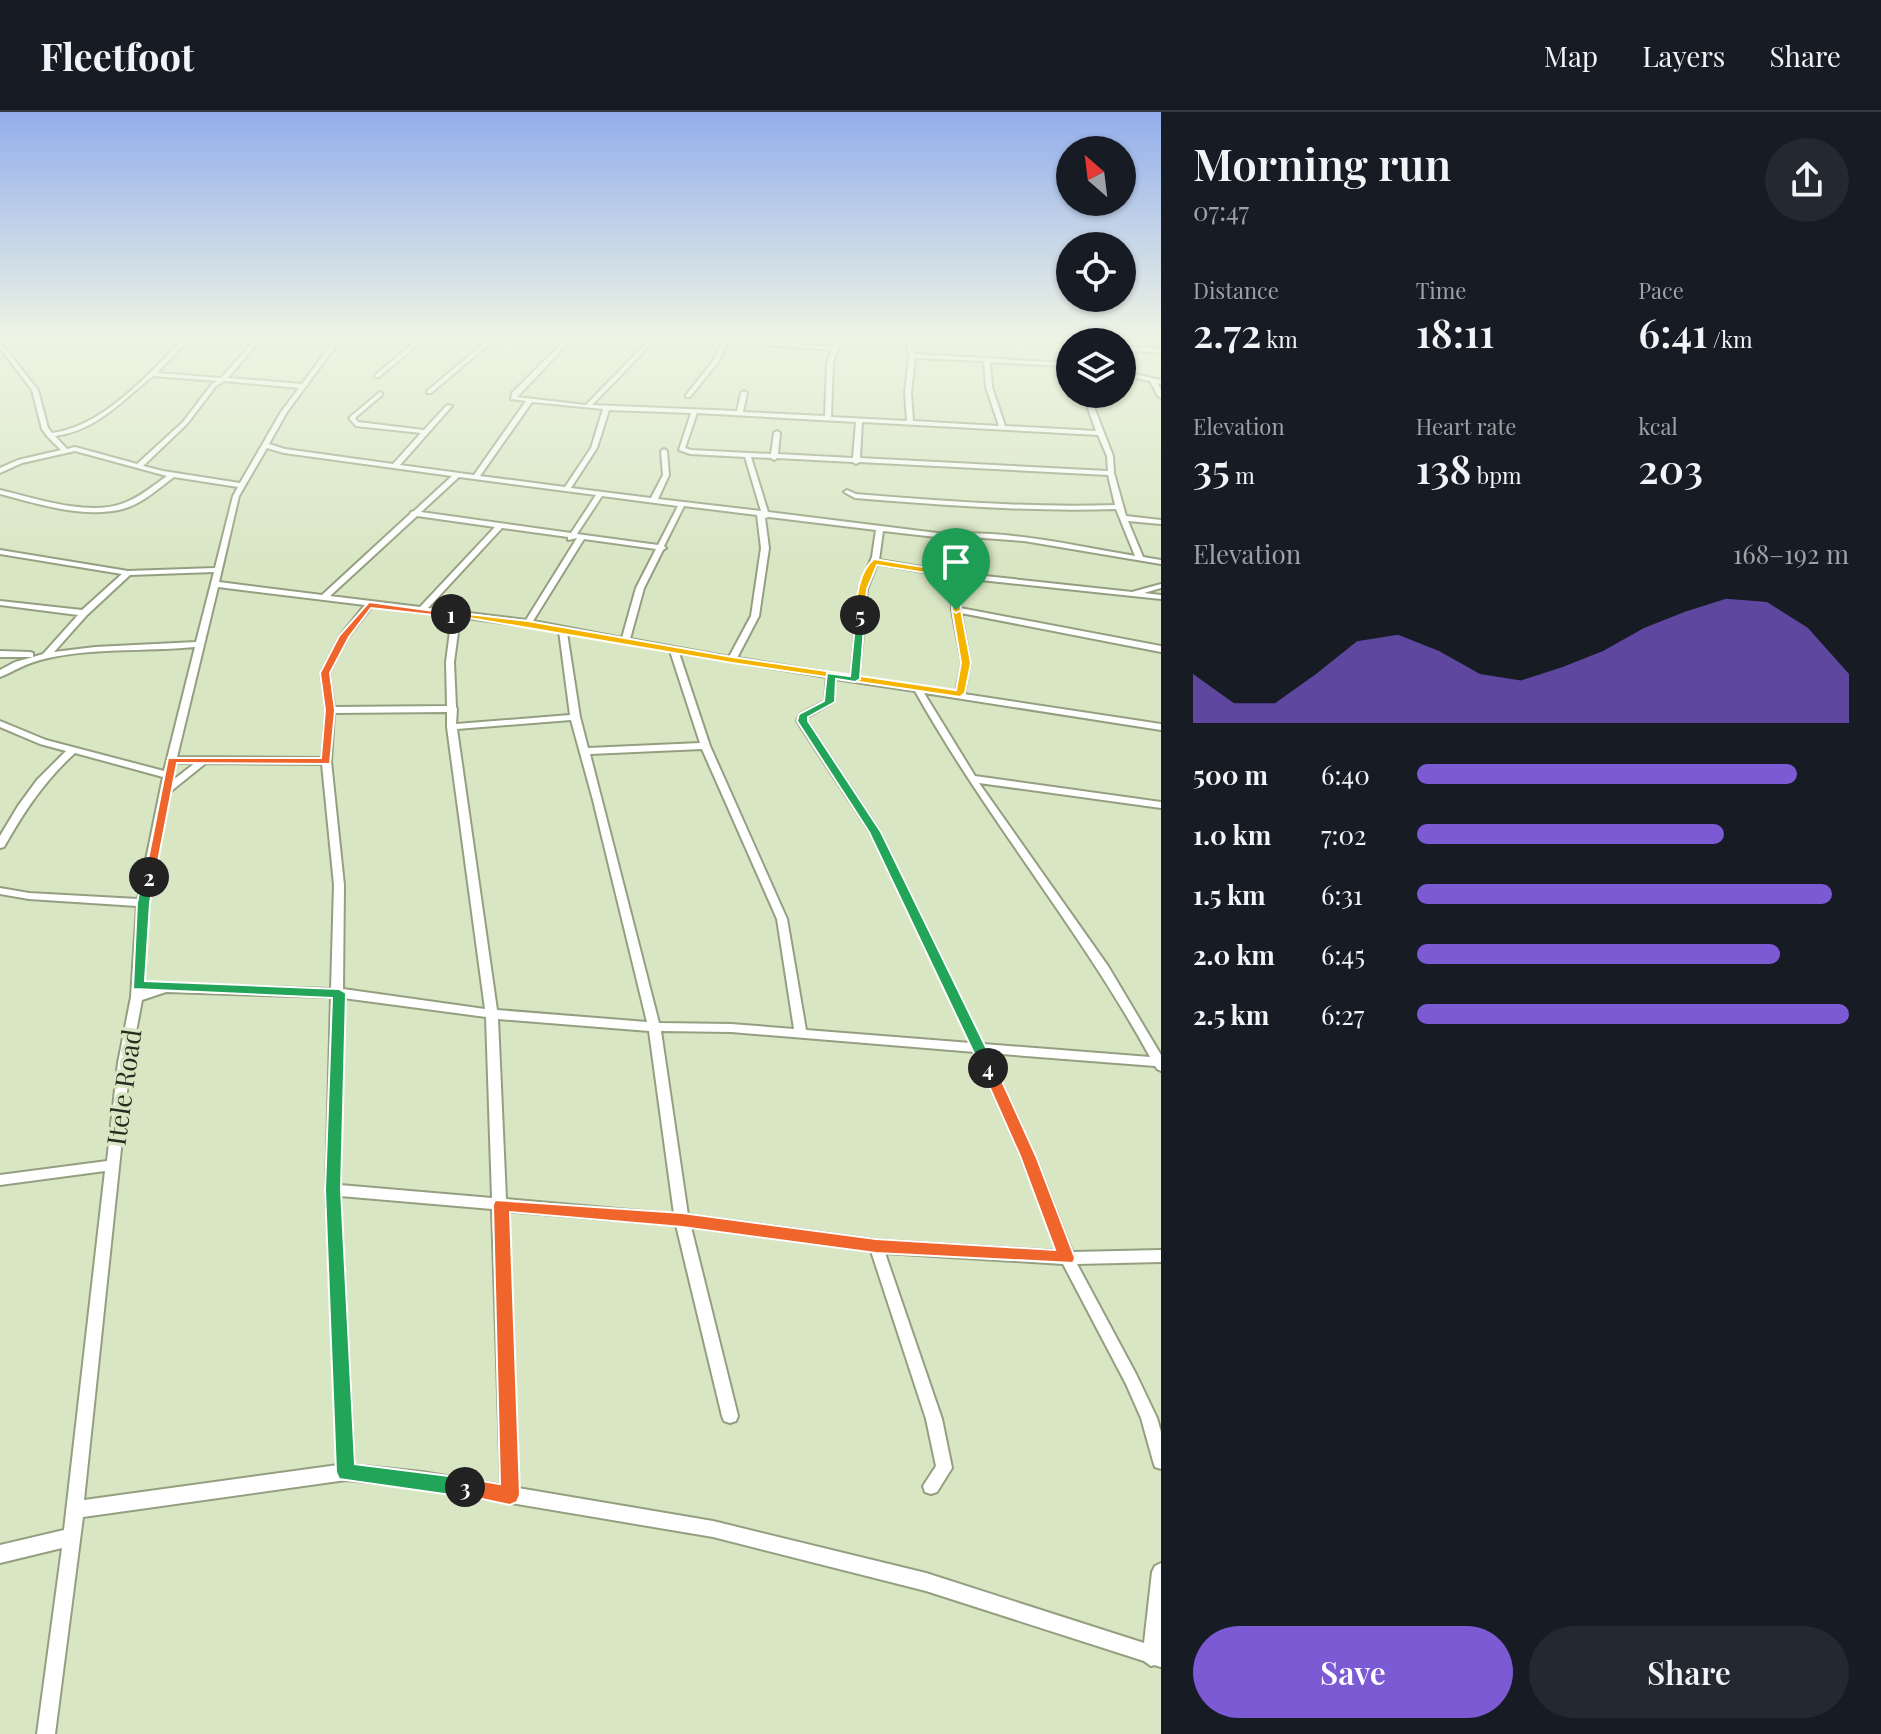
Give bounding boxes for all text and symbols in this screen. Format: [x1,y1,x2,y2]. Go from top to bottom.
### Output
text: Fleetfoot [40,30,194,81]
text: Map [1544,37,1598,74]
text: Layers [1642,37,1725,74]
text: Share [1769,37,1841,74]
text: Morning run [1193,133,1451,192]
north arrow [1056,136,1136,216]
map controls [1056,136,1136,408]
button: share [1765,138,1849,222]
text: 07:47 [1193,193,1249,228]
button: locate [1056,232,1136,312]
text: Distance [1193,275,1279,305]
text: Time [1416,275,1466,305]
text: Pace [1638,275,1684,305]
text: 2.72 [1193,305,1261,358]
text: 18:11 [1416,305,1494,358]
text: 6:41 [1638,305,1707,358]
text: km [1261,324,1298,354]
text: /km [1707,324,1753,354]
button: layers [1056,328,1136,408]
text: Elevation [1193,411,1285,441]
text: Heart rate [1416,411,1516,441]
text: kcal [1638,411,1678,441]
text: 35 [1193,441,1230,494]
text: 138 [1416,441,1471,494]
text: 203 [1638,441,1703,494]
text: m [1230,460,1255,490]
text: bpm [1471,460,1521,490]
pin [922,528,990,610]
text: Elevation [1193,536,1301,571]
text: 168–192 m [1733,536,1849,571]
icon: arrive [934,540,978,584]
pin: 1 [431,594,471,634]
pin: 5 [840,595,880,635]
text: 1 [447,599,455,629]
text: 5 [855,600,865,630]
text: 500 m [1193,757,1268,792]
text: 6:40 [1321,757,1370,792]
text: 1.0 km [1193,817,1271,852]
text: 7:02 [1321,817,1367,852]
pin: 2 [129,857,169,897]
text: 2 [143,862,155,892]
text: 1.5 km [1193,877,1266,912]
text: 6:31 [1321,877,1363,912]
text: 2.0 km [1193,937,1275,972]
text: 6:45 [1321,937,1365,972]
text: 2.5 km [1193,997,1269,1032]
text: 6:27 [1321,997,1364,1032]
street label: Itele Road [98,1027,148,1147]
pin: 4 [968,1048,1008,1088]
text: 4 [982,1053,994,1083]
pin: 3 [445,1467,485,1507]
text: 3 [460,1472,470,1502]
button: Save [1193,1626,1513,1718]
button: Share [1529,1626,1849,1718]

